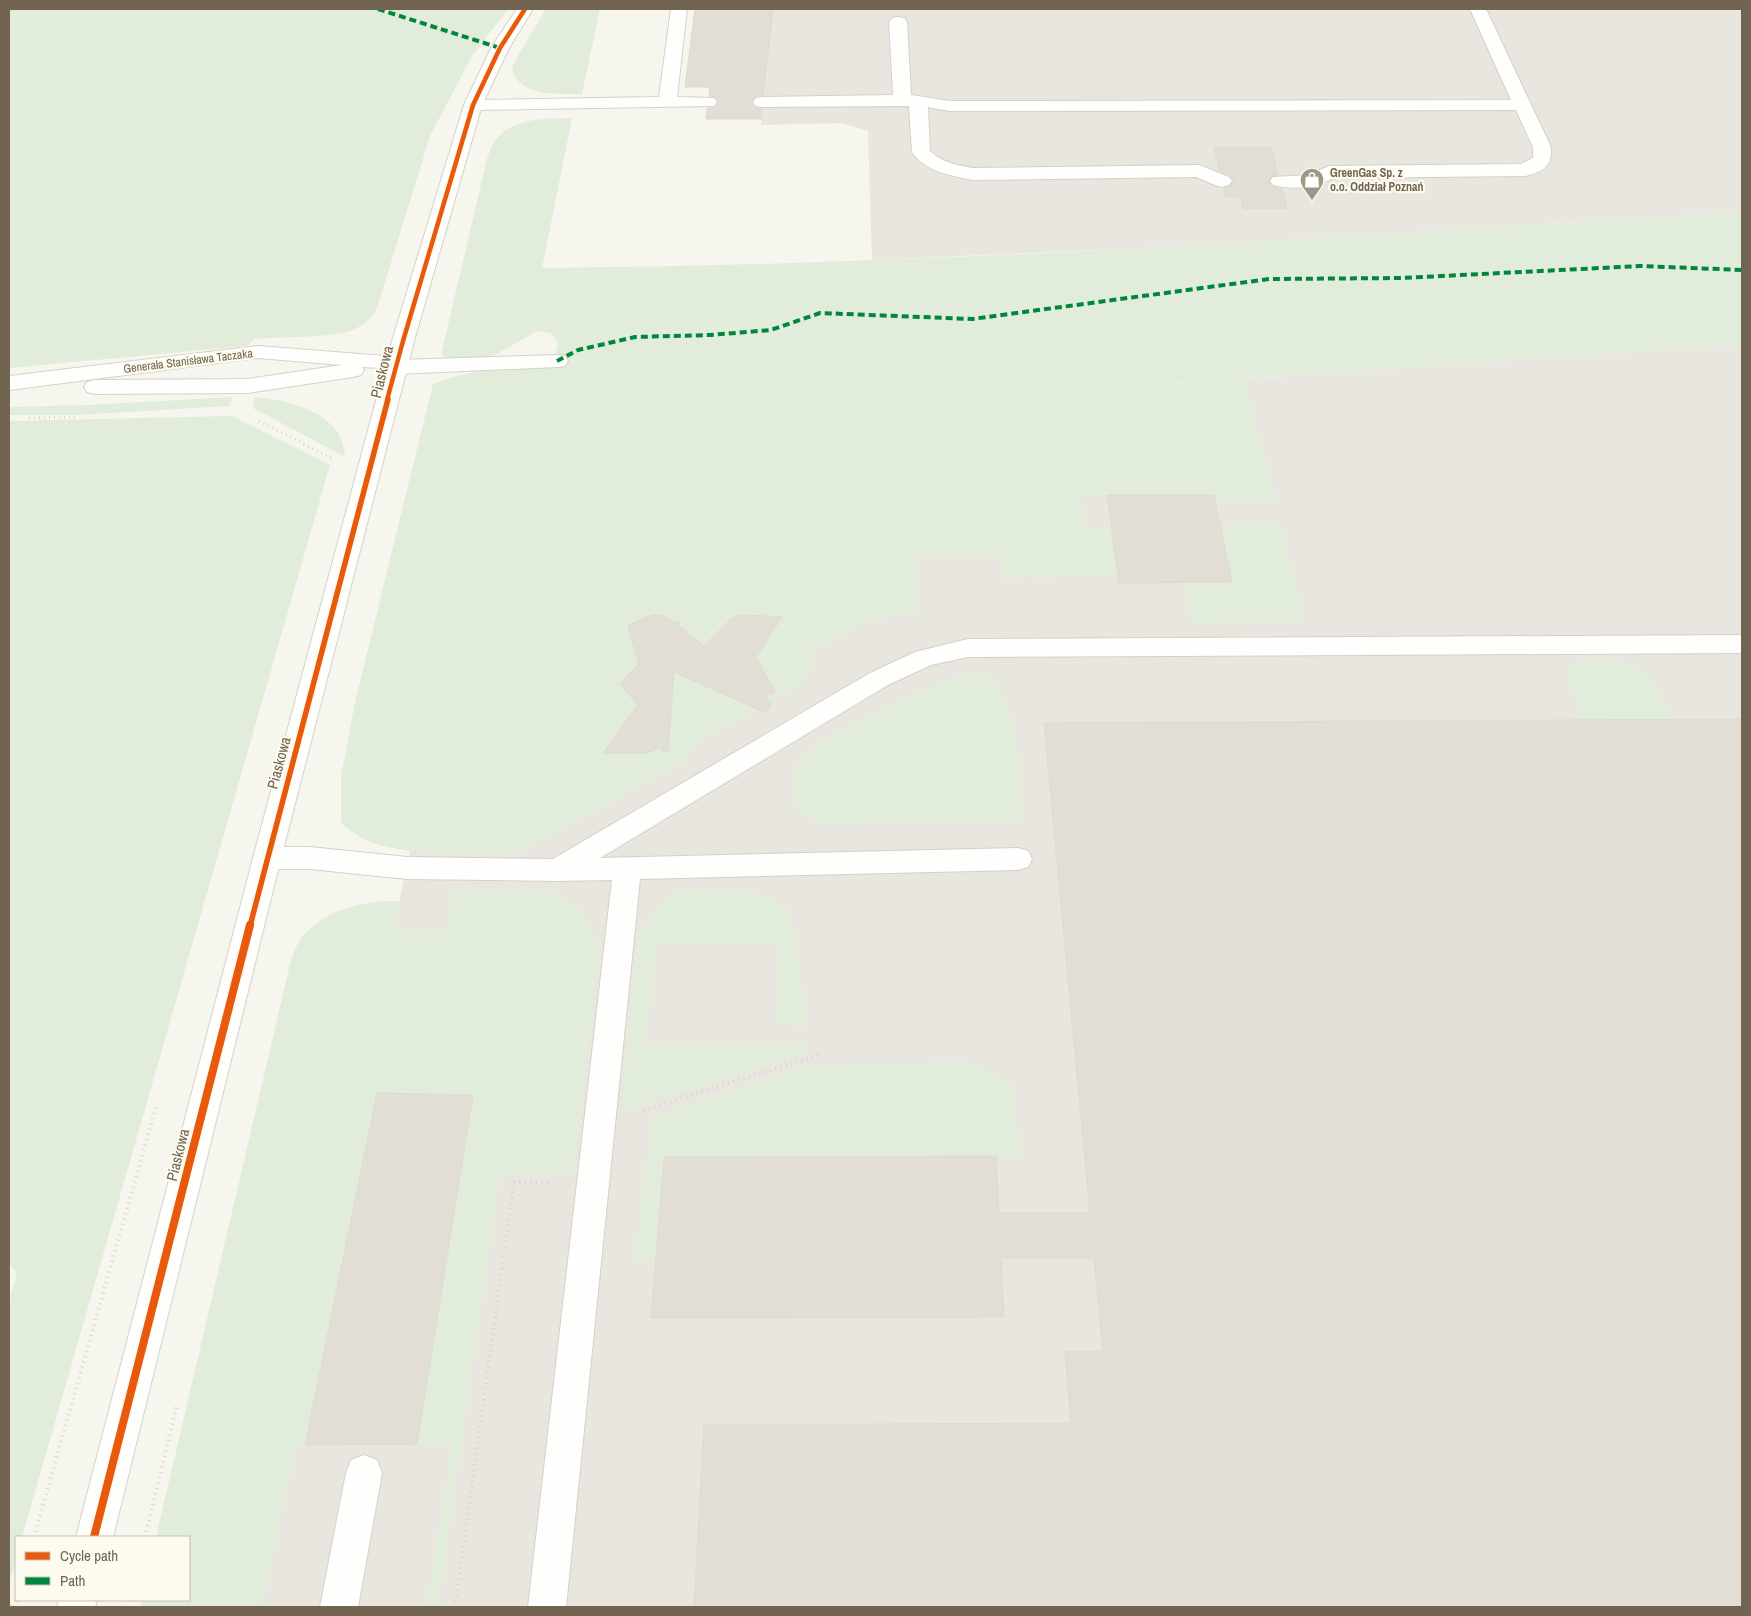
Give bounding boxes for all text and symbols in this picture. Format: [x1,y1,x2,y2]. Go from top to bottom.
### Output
place label: GreenGas Sp. z o.o. Oddział Poznań [1330,165,1424,195]
shop icon: GreenGas Sp. z o.o. Oddział Poznań [1299,167,1325,201]
street label: Piaskowa [365,343,398,400]
street label: Generała Stanisława Taczaka [122,345,254,377]
street label: Piaskowa [261,734,296,791]
street label: Piaskowa [161,1126,194,1183]
legend [15,1536,190,1601]
text: Cycle path [60,1545,118,1566]
text: Path [60,1570,85,1591]

